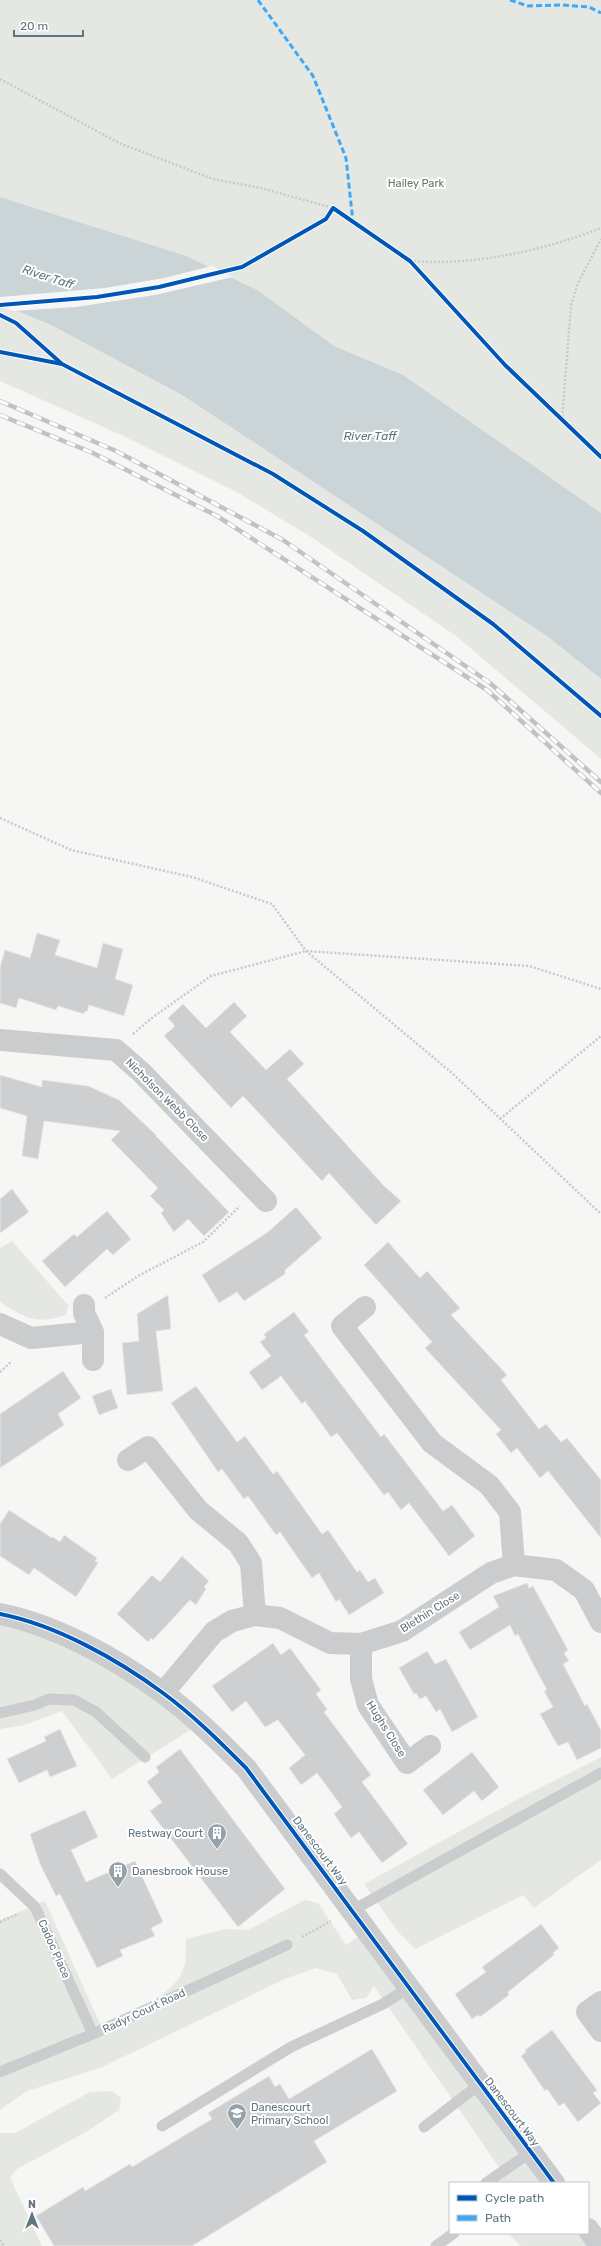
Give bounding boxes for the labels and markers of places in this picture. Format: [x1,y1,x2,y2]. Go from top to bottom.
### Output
building icon: Restway Court [206,1822,228,1850]
place label: Restway Court [128,1827,204,1840]
building icon: Danesbrook House [107,1860,129,1888]
place label: Danesbrook House [132,1865,228,1878]
place label: Danescourt Primary School [251,2101,328,2127]
school or university icon: Danescourt Primary School [226,2102,248,2130]

